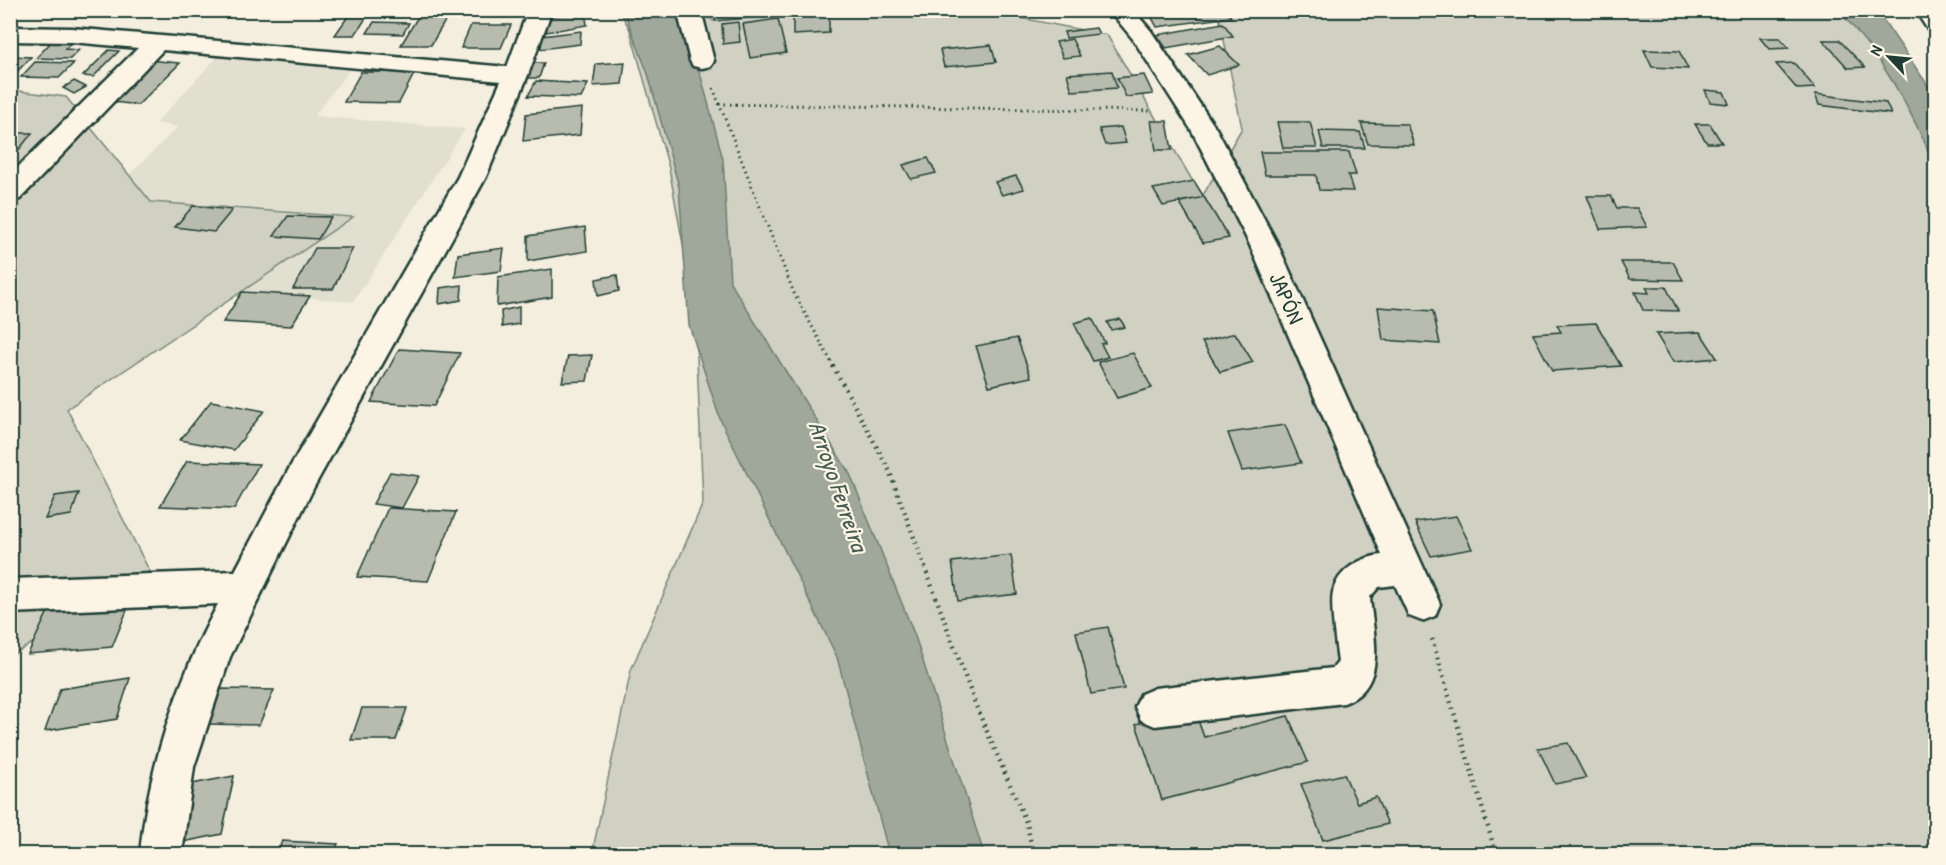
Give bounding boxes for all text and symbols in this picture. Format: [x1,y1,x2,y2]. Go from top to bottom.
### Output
north arrow [1859,27,1919,87]
text: N [1864,41,1887,59]
street label: JAPÓN [1262,268,1312,328]
water label: Arroyo Ferreira [801,416,877,558]

